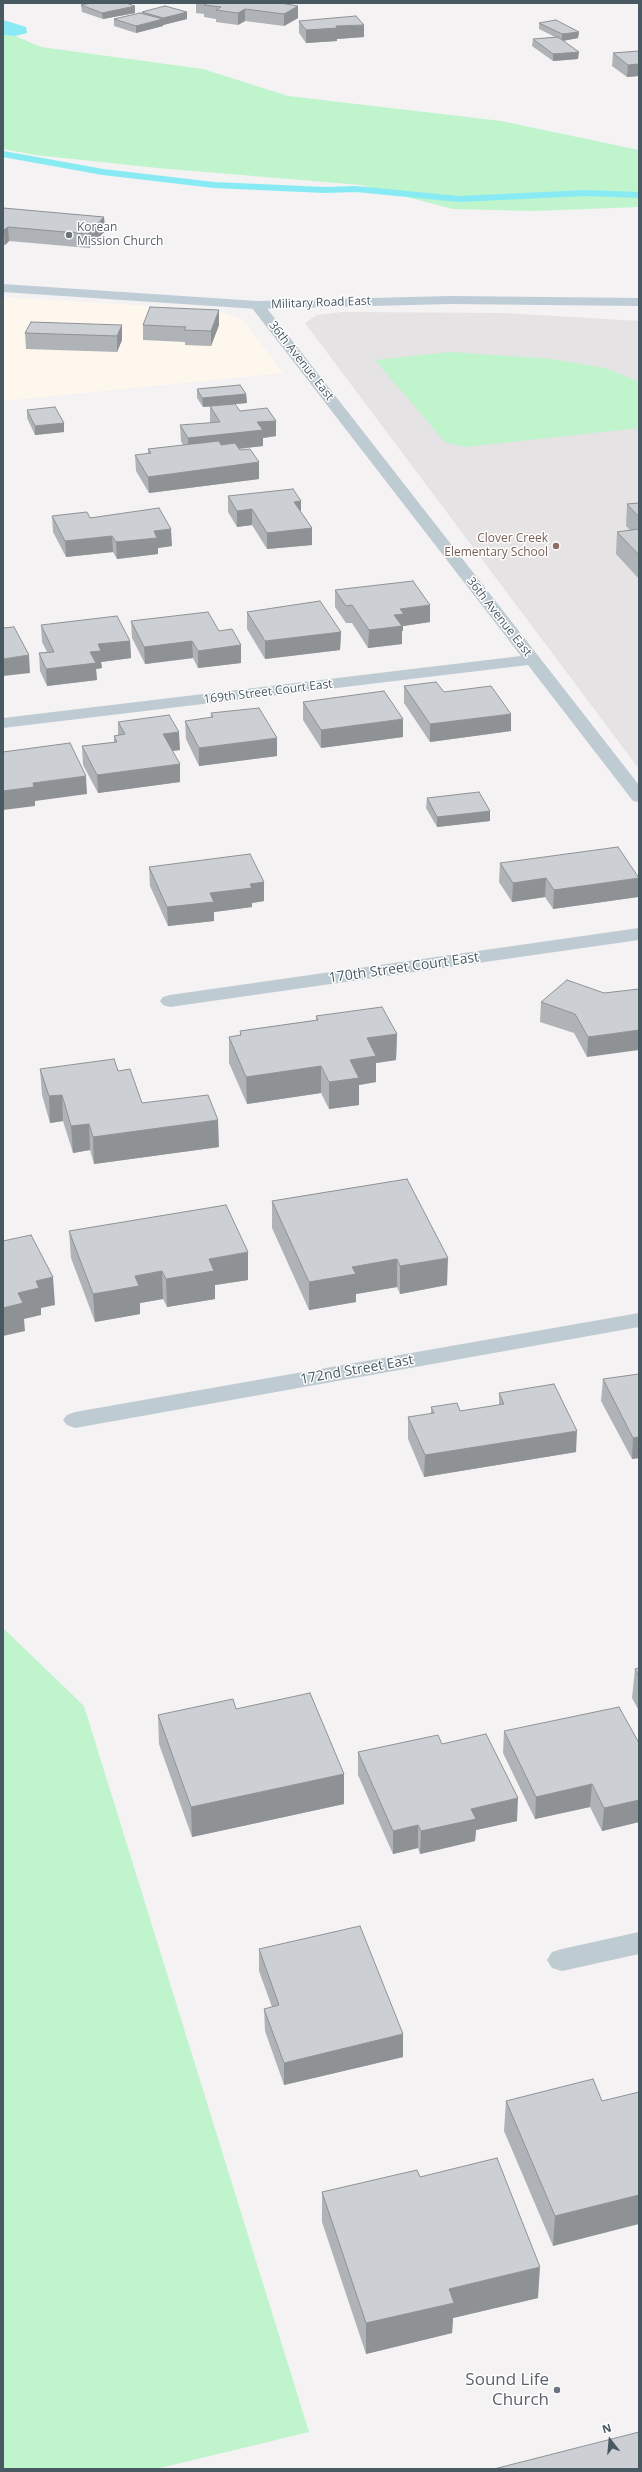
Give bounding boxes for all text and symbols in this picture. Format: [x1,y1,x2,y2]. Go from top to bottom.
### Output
place label: Korean Mission Church [77,221,163,249]
marker: Korean Mission Church [64,230,74,240]
street label: Military Road East [271,294,371,312]
street label: 36th Avenue East [266,318,336,404]
place label: Clover Creek Elementary School [444,532,548,560]
marker: Clover Creek Elementary School [551,541,561,551]
street label: 36th Avenue East [464,574,534,660]
street label: 169th Street Court East [203,677,333,707]
street label: 170th Street Court East [328,949,480,987]
street label: 172nd Street East [299,1352,415,1388]
place label: Sound Life Church [465,2370,549,2410]
marker: Sound Life Church [552,2385,562,2395]
north arrow [590,2420,630,2460]
text: N [600,2420,613,2436]

